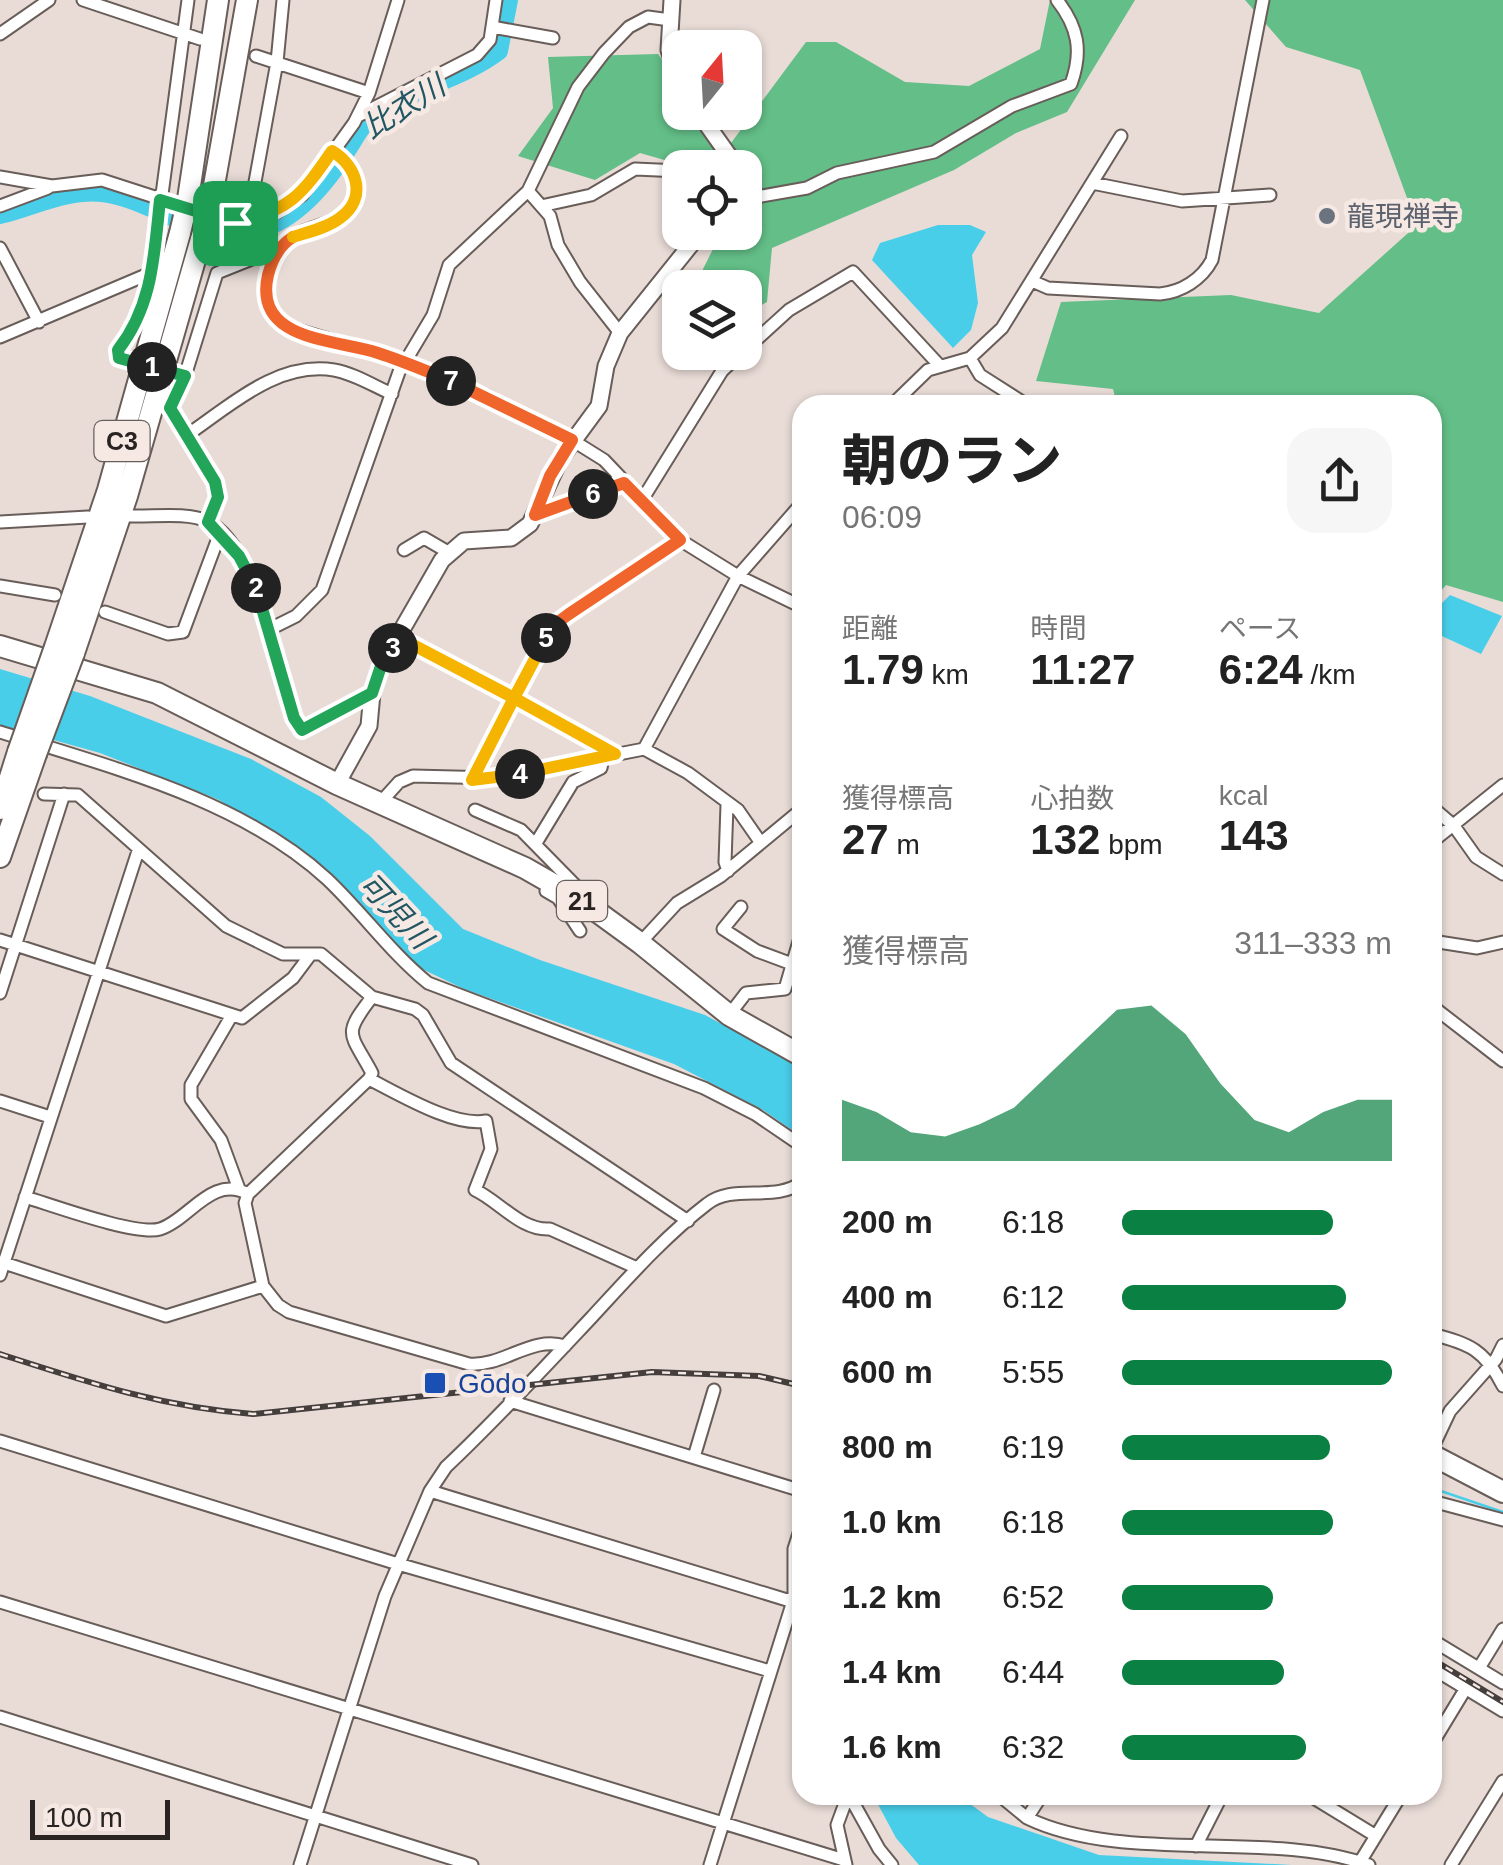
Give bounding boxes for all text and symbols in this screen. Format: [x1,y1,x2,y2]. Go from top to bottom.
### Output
north arrow [662,30,762,130]
map controls [662,30,762,370]
water label: 比衣川 [357,67,453,144]
button: locate [662,150,762,250]
pin [193,181,278,266]
icon: arrive [208,196,263,251]
place label: 龍現禅寺 [1347,201,1459,232]
marker: 龍現禅寺 [1316,205,1338,227]
button: layers [662,270,762,370]
pin: 1 [127,342,177,392]
text: 1 [144,351,160,382]
pin: 7 [426,356,476,406]
text: 7 [443,365,459,396]
road number: C3 [94,421,150,461]
button: share [1287,428,1392,533]
text: 朝のラン [842,430,1062,492]
pin: 6 [568,469,618,519]
text: 6 [585,478,601,509]
text: 06:09 [842,499,922,535]
pin: 2 [231,563,281,613]
text: 2 [248,572,264,603]
pin: 5 [521,613,571,663]
text: 距離 [842,613,898,644]
text: 時間 [1030,613,1086,644]
text: ペース [1219,613,1301,644]
text: 5 [538,622,554,653]
pin: 3 [368,623,418,673]
text: 3 [385,632,401,663]
text: 1.79 [842,646,924,693]
text: 11:27 [1030,646,1135,693]
text: 6:24 [1219,646,1303,693]
text: km [924,659,969,690]
text: /km [1303,659,1356,690]
pin: 4 [495,749,545,799]
text: 4 [512,758,528,789]
text: kcal [1219,780,1268,811]
text: 獲得標高 [842,783,954,814]
text: 心拍数 [1030,783,1114,814]
text: 143 [1219,812,1289,859]
text: 27 [842,816,889,863]
text: 132 [1030,816,1100,863]
text: m [889,829,920,860]
text: bpm [1100,829,1163,860]
water label: 可児川 [353,866,440,957]
road number: 21 [557,881,607,921]
text: 311–333 m [1234,925,1392,961]
text: 獲得標高 [842,933,970,969]
text: 200 m [842,1204,933,1240]
text: 6:18 [1002,1204,1064,1240]
text: 400 m [842,1279,933,1315]
text: 6:12 [1002,1279,1064,1315]
text: 600 m [842,1354,933,1390]
text: 5:55 [1002,1354,1064,1390]
place label: Gōdo [458,1368,527,1399]
marker: Gōdo [422,1370,448,1396]
text: 800 m [842,1429,933,1465]
text: 6:19 [1002,1429,1064,1465]
text: 1.0 km [842,1504,942,1540]
text: 6:18 [1002,1504,1064,1540]
text: 1.2 km [842,1579,942,1615]
text: 6:52 [1002,1579,1064,1615]
text: 1.4 km [842,1654,942,1690]
text: 6:44 [1002,1654,1064,1690]
text: 1.6 km [842,1729,942,1765]
text: 6:32 [1002,1729,1064,1765]
scale bar [30,1795,170,1840]
text: 100 m [45,1802,123,1833]

